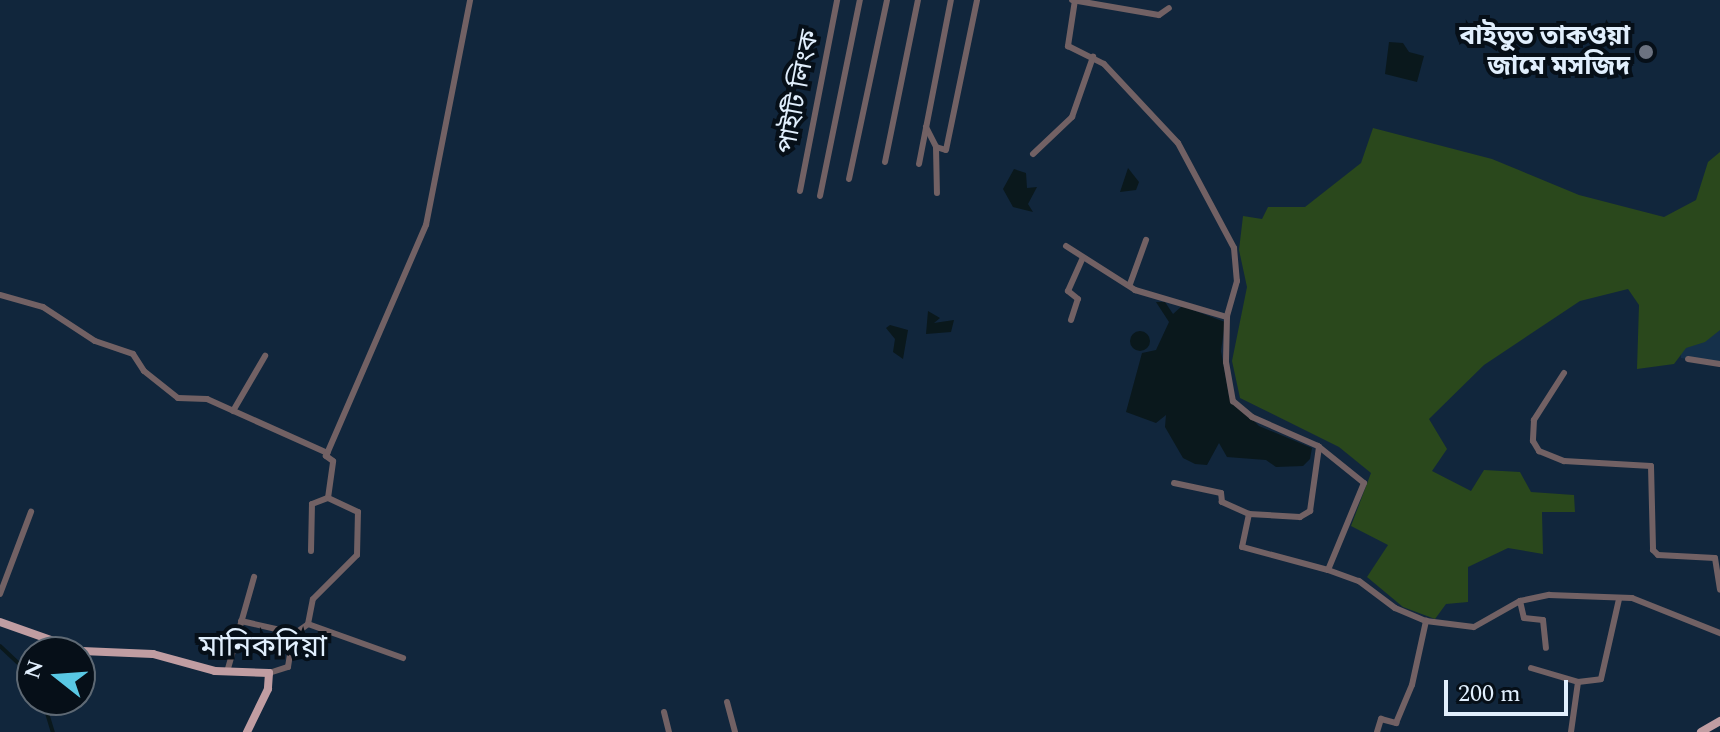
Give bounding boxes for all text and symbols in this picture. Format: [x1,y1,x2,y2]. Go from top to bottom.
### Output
place label: বাইতুত তাকওয়া জামে মসজিদ [1460,21,1630,82]
street label: পাইটি লিংক [772,28,826,156]
marker: বাইতুত তাকওয়া জামে মসজিদ [1637,43,1655,61]
district label: মানিকদিয়া [199,629,327,665]
north arrow [16,636,96,716]
text: N [16,656,53,683]
scale bar [1448,664,1572,714]
text: 200 m [1458,676,1521,712]

